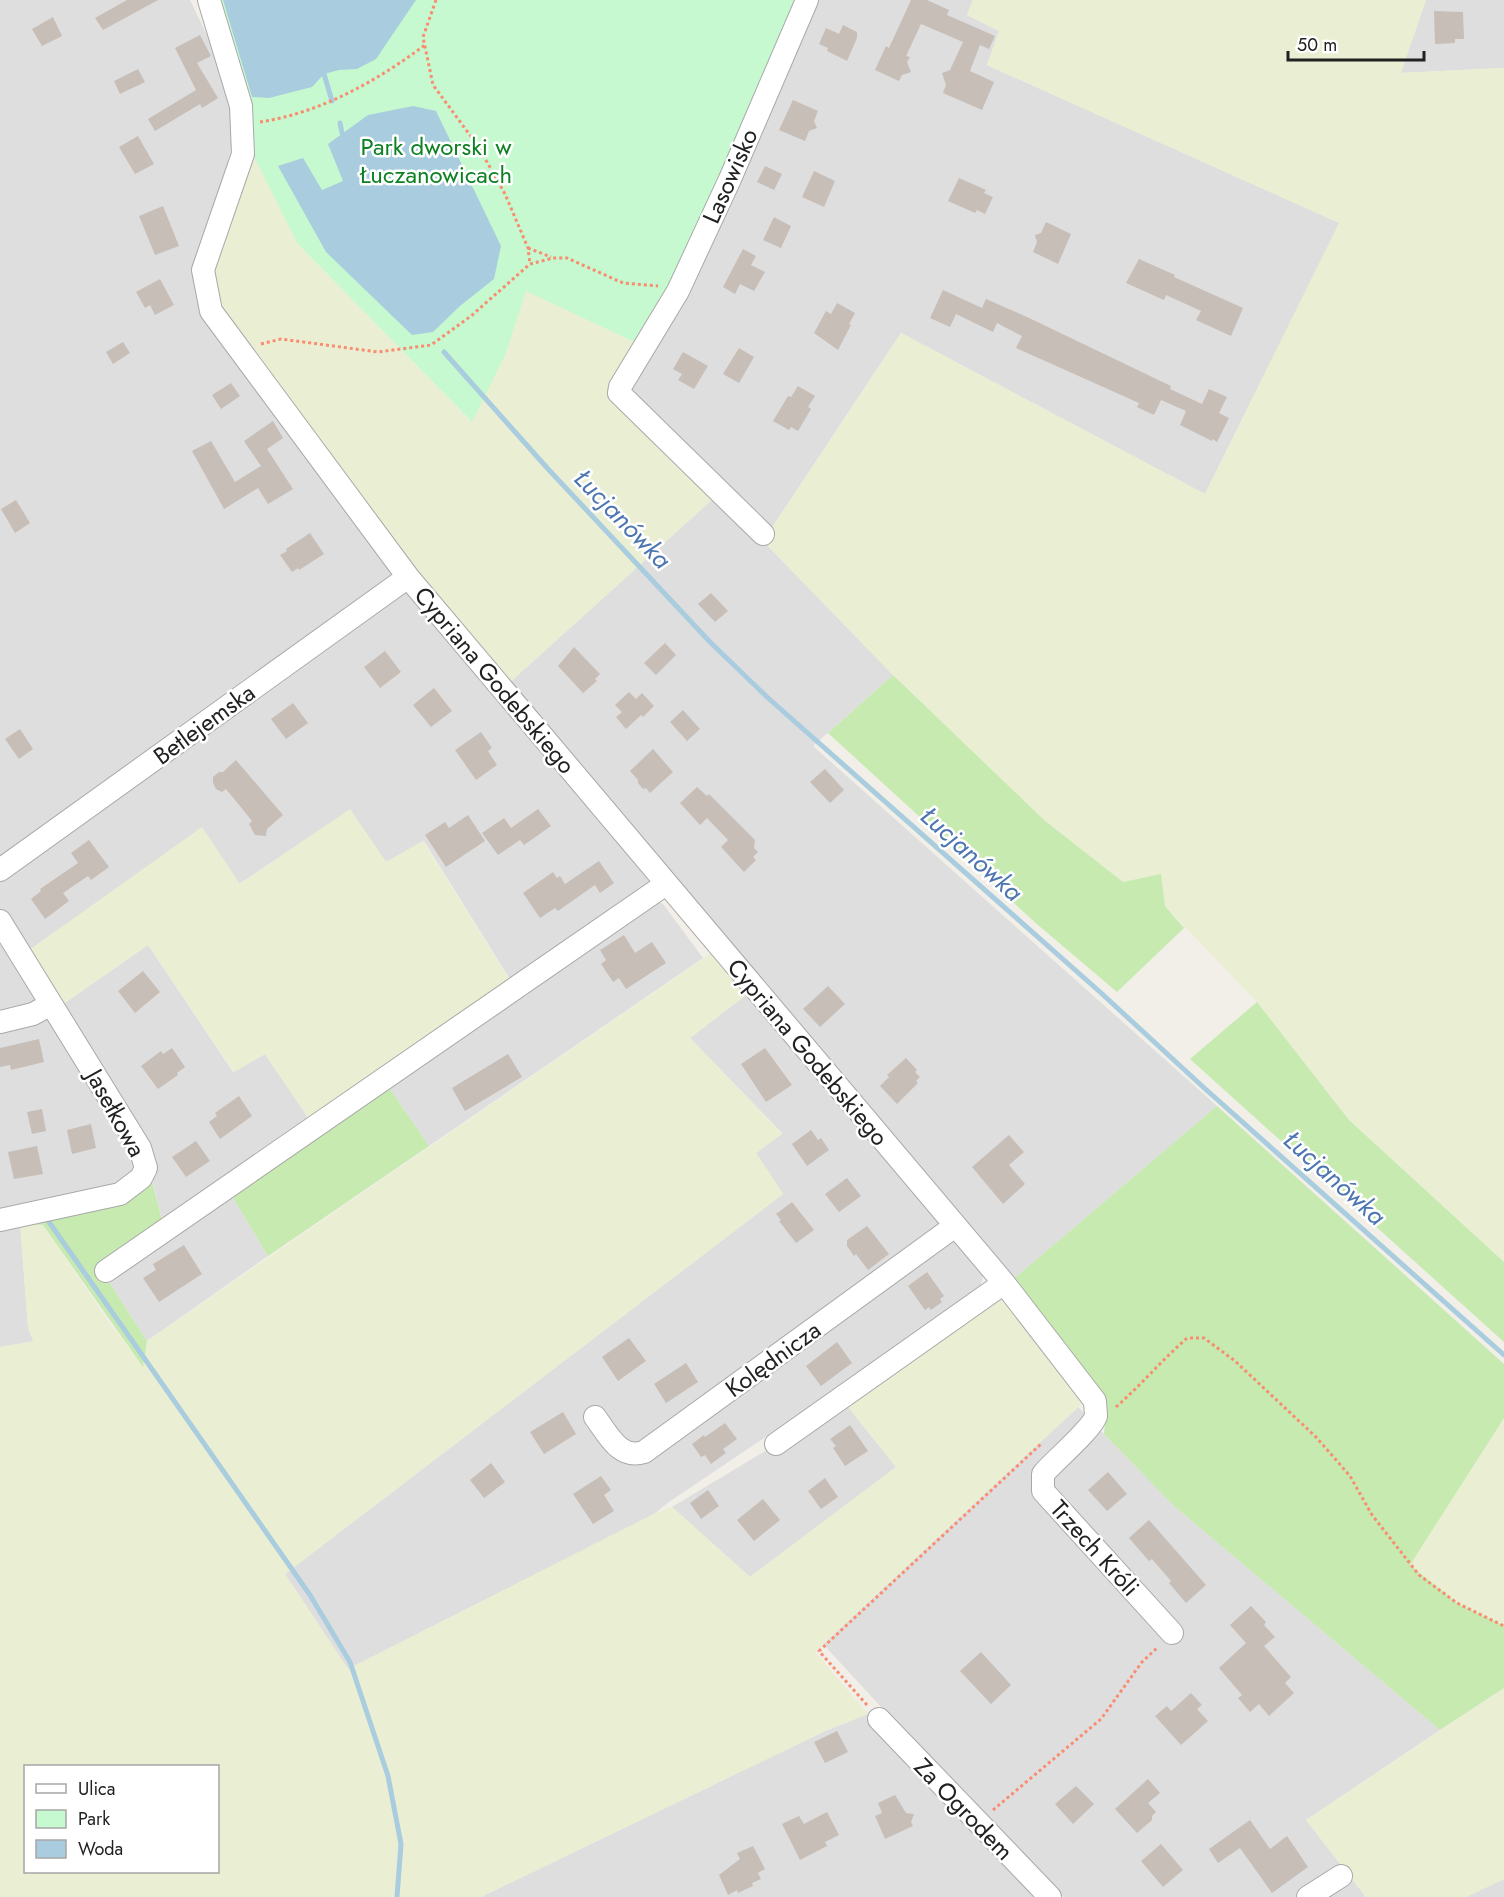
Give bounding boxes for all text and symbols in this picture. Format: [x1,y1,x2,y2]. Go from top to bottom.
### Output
scale bar [1288,24,1424,62]
text: 50 m [1297,32,1337,58]
street label: Lasowisko [694,123,766,229]
park label: Park dworski w Łuczanowicach [359,129,512,192]
water label: Łucjanówka [566,460,681,578]
street label: Cypriana Godebskiego [406,579,584,781]
street label: Betlejemska [146,675,262,773]
water label: Łucjanówka [912,798,1032,911]
street label: Cypriana Godebskiego [719,951,897,1153]
street label: Jasełkowa [76,1060,154,1163]
water label: Łucjanówka [1275,1122,1395,1235]
street label: Kolędnicza [718,1312,828,1406]
street label: Trzech Króli [1042,1492,1148,1604]
street label: Za Ogrodem [906,1750,1022,1868]
legend [24,1765,219,1873]
text: Ulica [78,1776,115,1802]
text: Park [78,1806,110,1832]
text: Woda [78,1836,123,1862]

